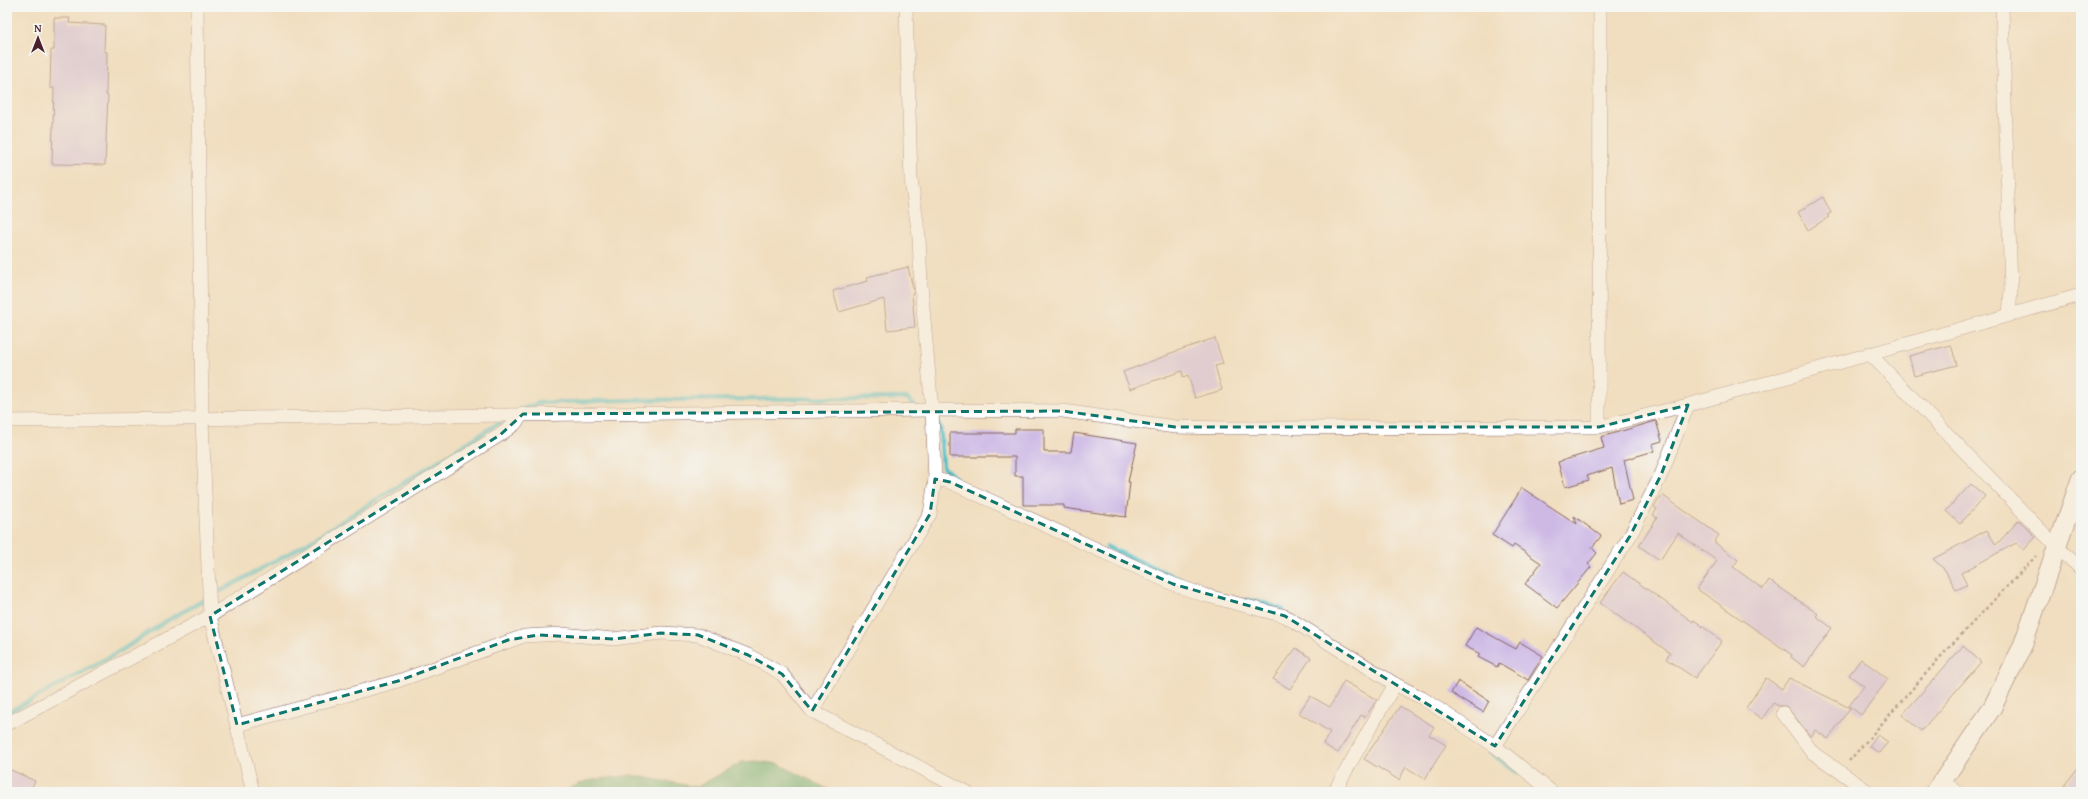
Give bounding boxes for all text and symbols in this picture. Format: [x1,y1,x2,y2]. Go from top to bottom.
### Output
north arrow [18,18,58,58]
text: N [34,20,42,36]

